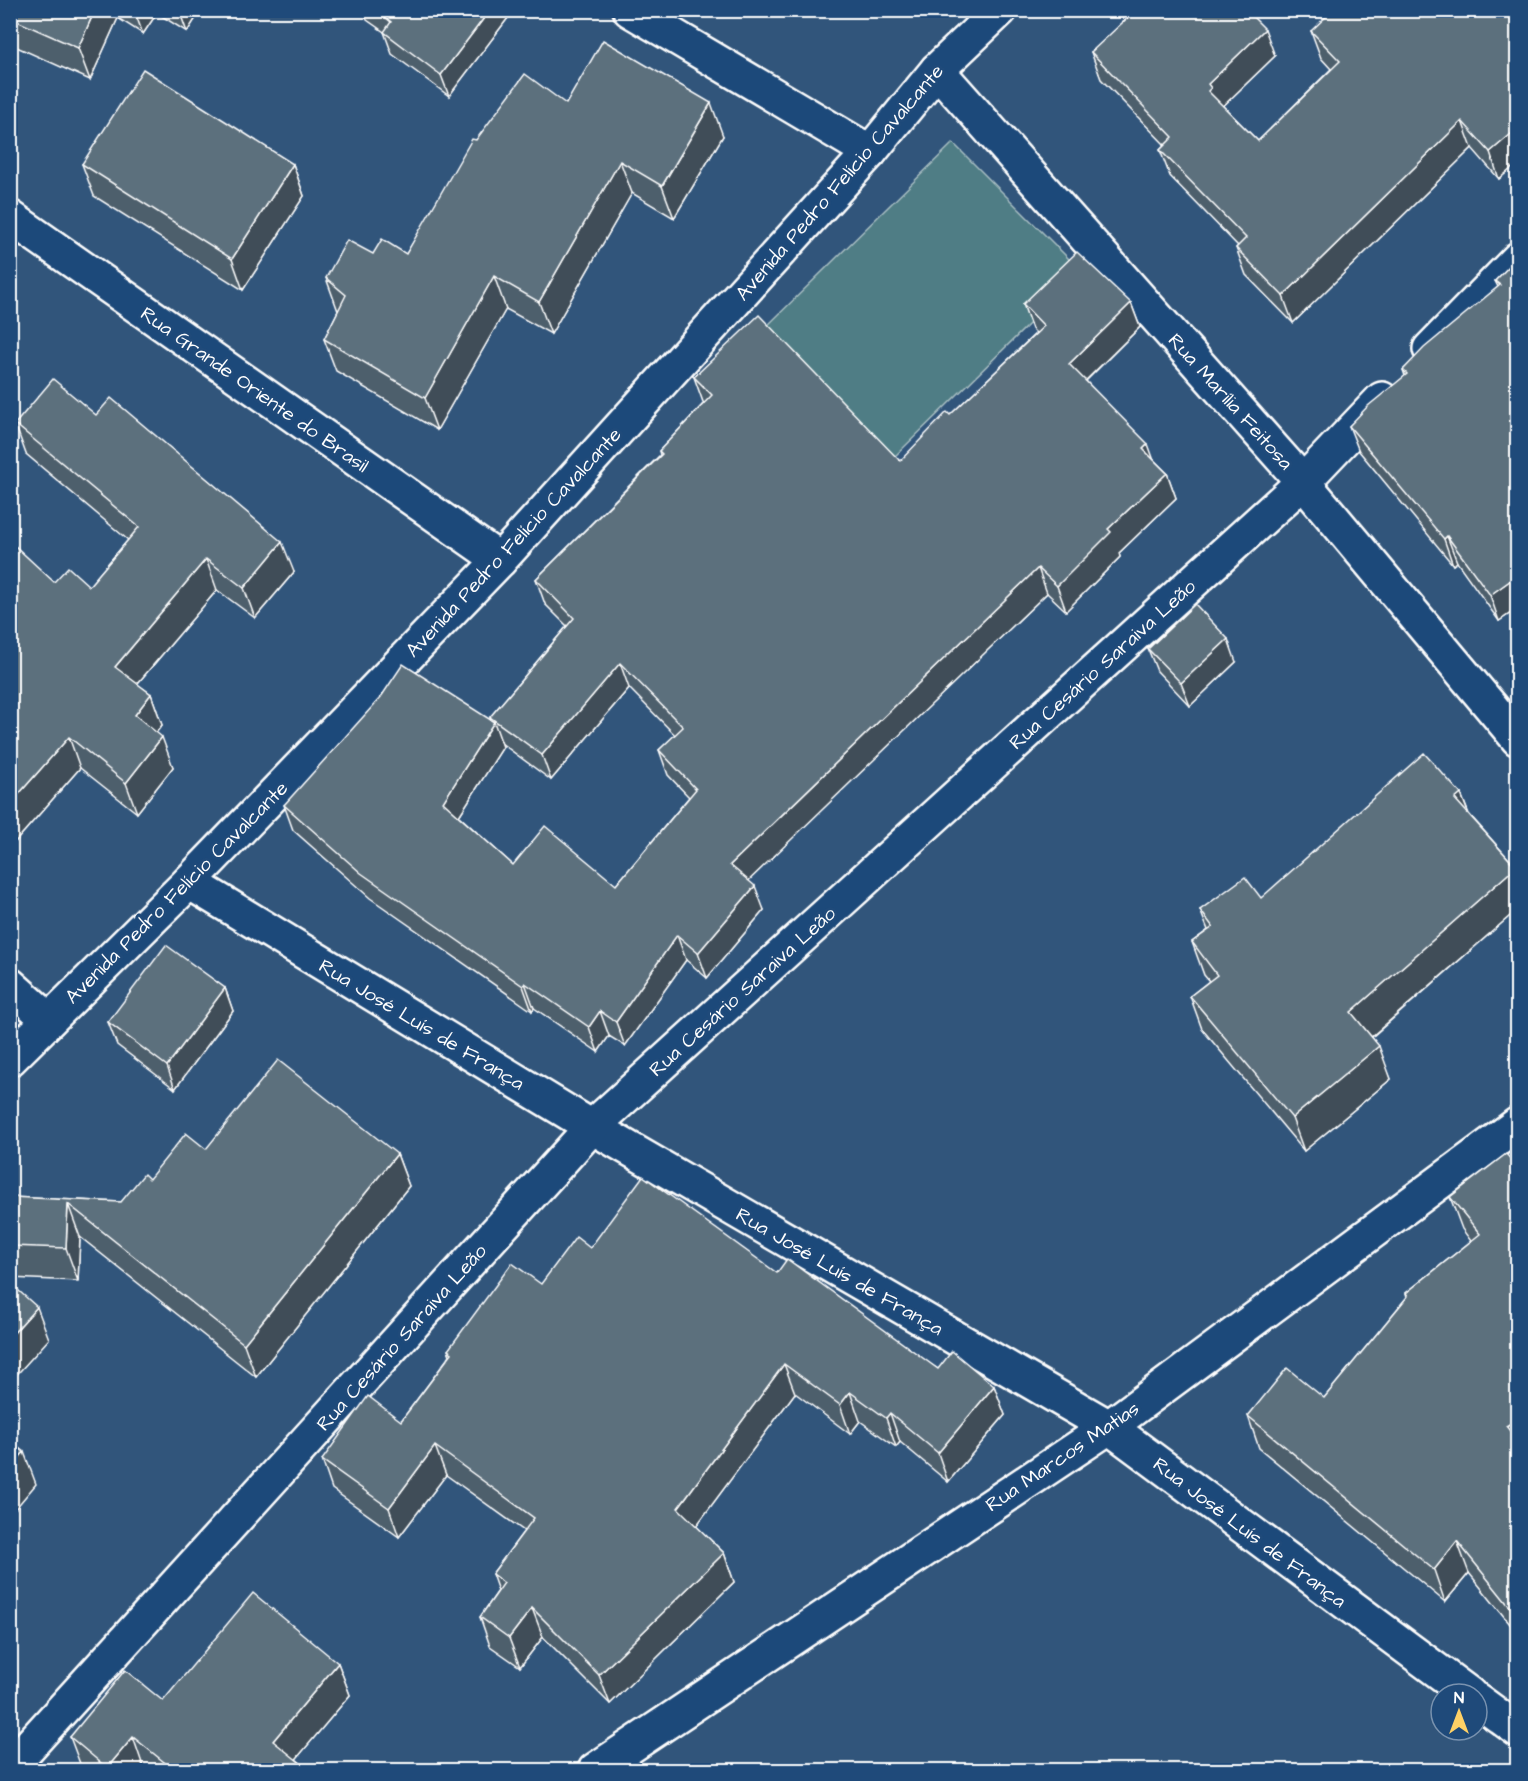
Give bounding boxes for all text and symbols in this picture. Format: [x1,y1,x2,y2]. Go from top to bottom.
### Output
street label: Avenida Pedro Felício Cavalcante [729,58,951,307]
street label: Rua Grande Oriente do Brasil [135,300,374,480]
street label: Rua Marília Feitosa [1161,327,1299,476]
street label: Avenida Pedro Felício Cavalcante [399,421,628,664]
street label: Rua Cesário Saraiva Leão [1003,573,1202,756]
street label: Avenida Pedro Felício Cavalcante [59,775,295,1010]
street label: Rua Cesário Saraiva Leão [643,900,842,1083]
street label: Rua José Luís de França [313,952,530,1097]
street label: Rua José Luís de França [731,1201,948,1343]
street label: Rua Cesário Saraiva Leão [310,1238,493,1437]
street label: Rua Marcos Matias [980,1395,1145,1519]
street label: Rua José Luís de França [1147,1451,1352,1615]
north arrow [1429,1682,1489,1742]
text: N [1454,1687,1464,1709]

